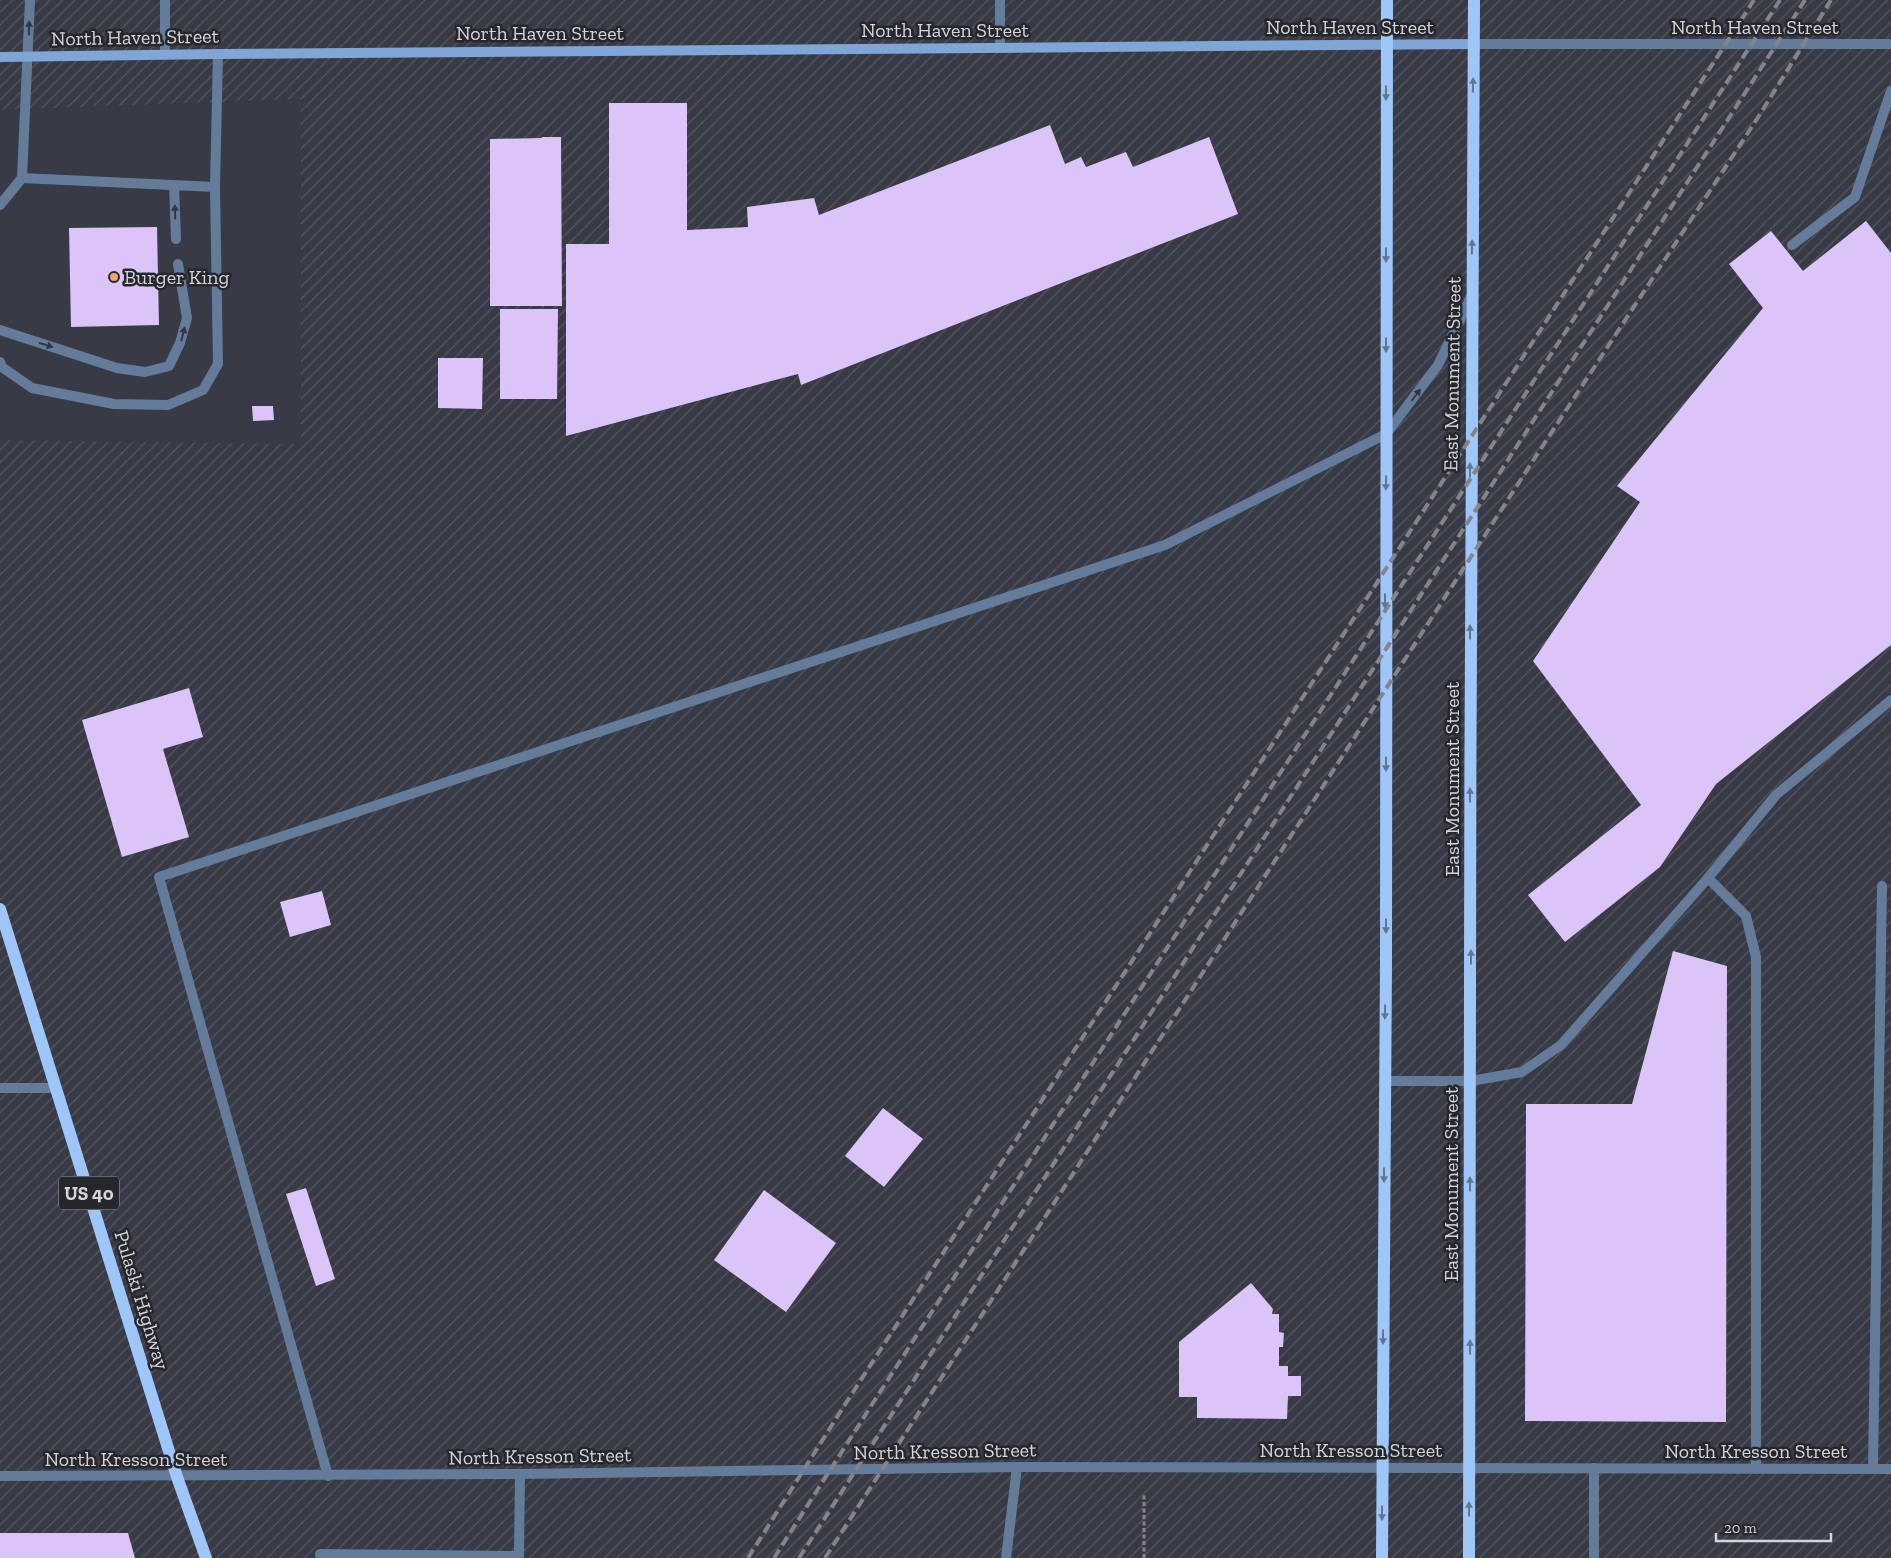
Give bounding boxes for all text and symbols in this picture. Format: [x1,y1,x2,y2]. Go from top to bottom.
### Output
street label: North Haven Street [1266,15,1435,39]
street label: North Haven Street [1671,15,1840,39]
street label: North Haven Street [861,18,1030,42]
one-way arrow [25,20,33,36]
street label: North Haven Street [456,21,625,45]
street label: North Haven Street [51,24,220,50]
one-way arrow [1469,76,1477,92]
one-way arrow [1382,85,1390,101]
one-way arrow [171,204,179,220]
one-way arrow [1468,239,1476,255]
one-way arrow [1382,247,1390,263]
place label: Burger King [124,265,230,289]
marker: Burger King [108,271,120,283]
street label: East Monument Street [1438,276,1466,472]
one-way arrow [179,326,187,341]
one-way arrow [1382,337,1390,353]
one-way arrow [39,342,54,349]
one-way arrow [1410,389,1421,402]
one-way arrow [1466,462,1474,478]
one-way arrow [1382,475,1390,491]
one-way arrow [1381,594,1389,610]
one-way arrow [1466,624,1474,640]
street label: East Monument Street [1440,681,1464,877]
one-way arrow [1382,756,1390,772]
one-way arrow [1466,787,1474,803]
one-way arrow [1382,919,1390,935]
one-way arrow [1467,949,1475,965]
one-way arrow [1381,1004,1389,1020]
street label: East Monument Street [1439,1086,1463,1282]
one-way arrow [1380,1167,1388,1183]
road number: US 40 [59,1176,119,1210]
one-way arrow [1466,1176,1474,1192]
street label: Pulaski Highway [109,1228,175,1373]
one-way arrow [1379,1329,1387,1345]
one-way arrow [1466,1339,1474,1355]
street label: North Kresson Street [853,1437,1037,1465]
street label: North Kresson Street [1259,1438,1443,1462]
street label: North Kresson Street [1664,1439,1848,1463]
street label: North Kresson Street [448,1442,632,1470]
street label: North Kresson Street [44,1447,228,1471]
one-way arrow [1465,1501,1473,1517]
one-way arrow [1378,1505,1386,1521]
scale bar [1716,1510,1831,1542]
text: 20 m [1724,1519,1757,1537]

